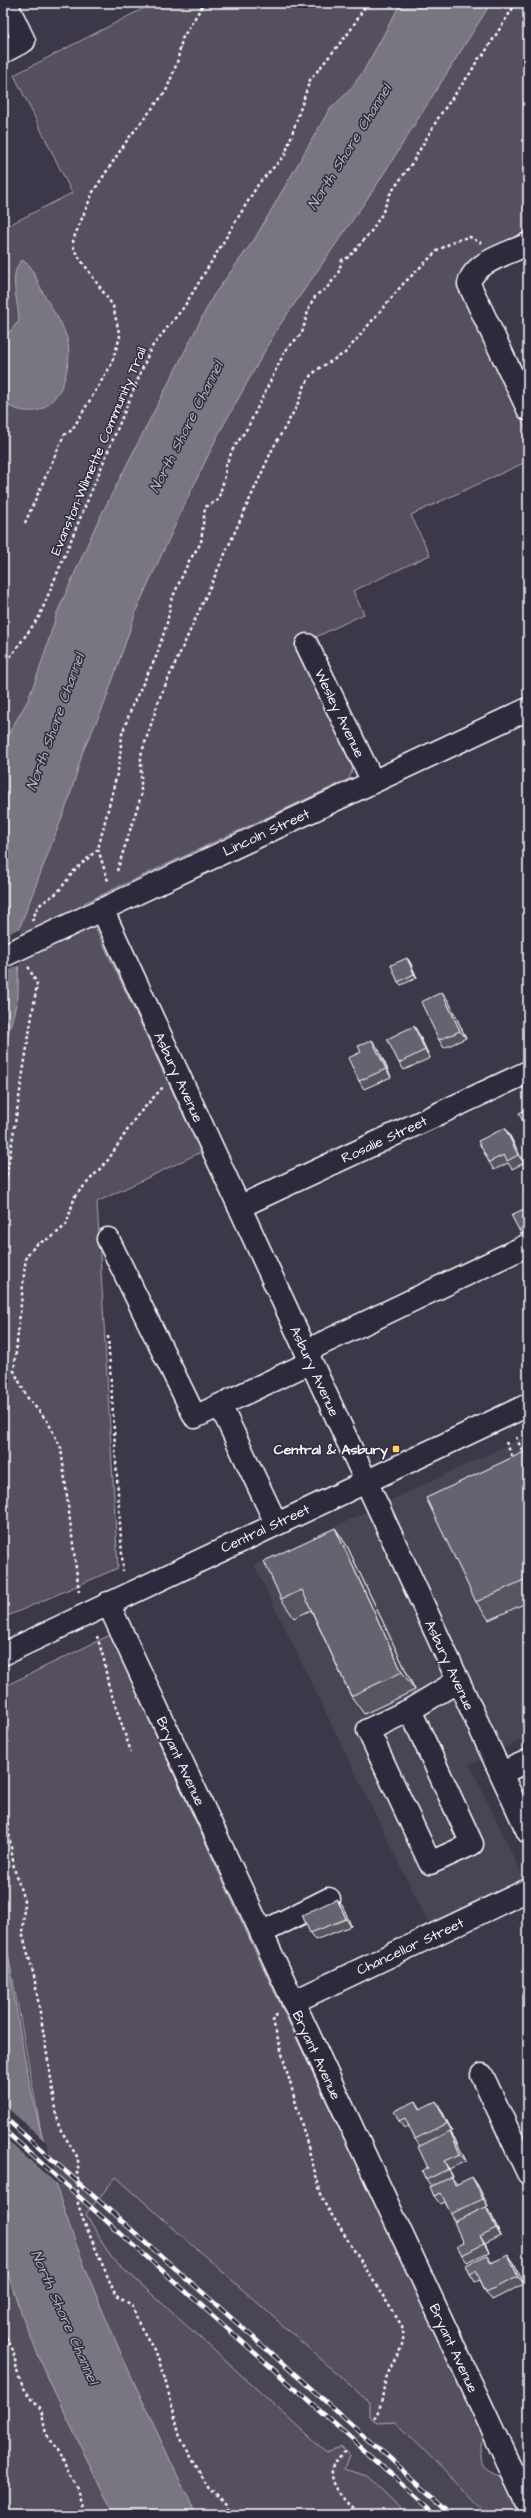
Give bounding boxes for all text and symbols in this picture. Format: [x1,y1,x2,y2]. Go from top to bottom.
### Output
water label: North Shore Channel [302,79,398,214]
street label: Evanston-Wilmette Community Trail [46,344,152,559]
water label: North Shore Channel [144,357,229,496]
water label: North Shore Channel [21,649,91,794]
street label: Wesley Avenue [309,666,369,761]
street label: Lincoln Street [220,804,313,862]
street label: Asbury Avenue [148,1029,208,1126]
street label: Rosalie Street [338,1111,431,1169]
street label: Asbury Avenue [284,1323,344,1420]
place label: Central & Asbury [274,1440,388,1460]
marker: Central & Asbury [391,1444,401,1454]
street label: Central Street [218,1499,313,1558]
street label: Asbury Avenue [419,1617,479,1714]
street label: Bryant Avenue [151,1714,210,1810]
street label: Chancellor Street [354,1913,468,1981]
street label: Bryant Avenue [287,2008,346,2104]
water label: North Shore Channel [26,2247,104,2389]
street label: Bryant Avenue [424,2301,483,2397]

